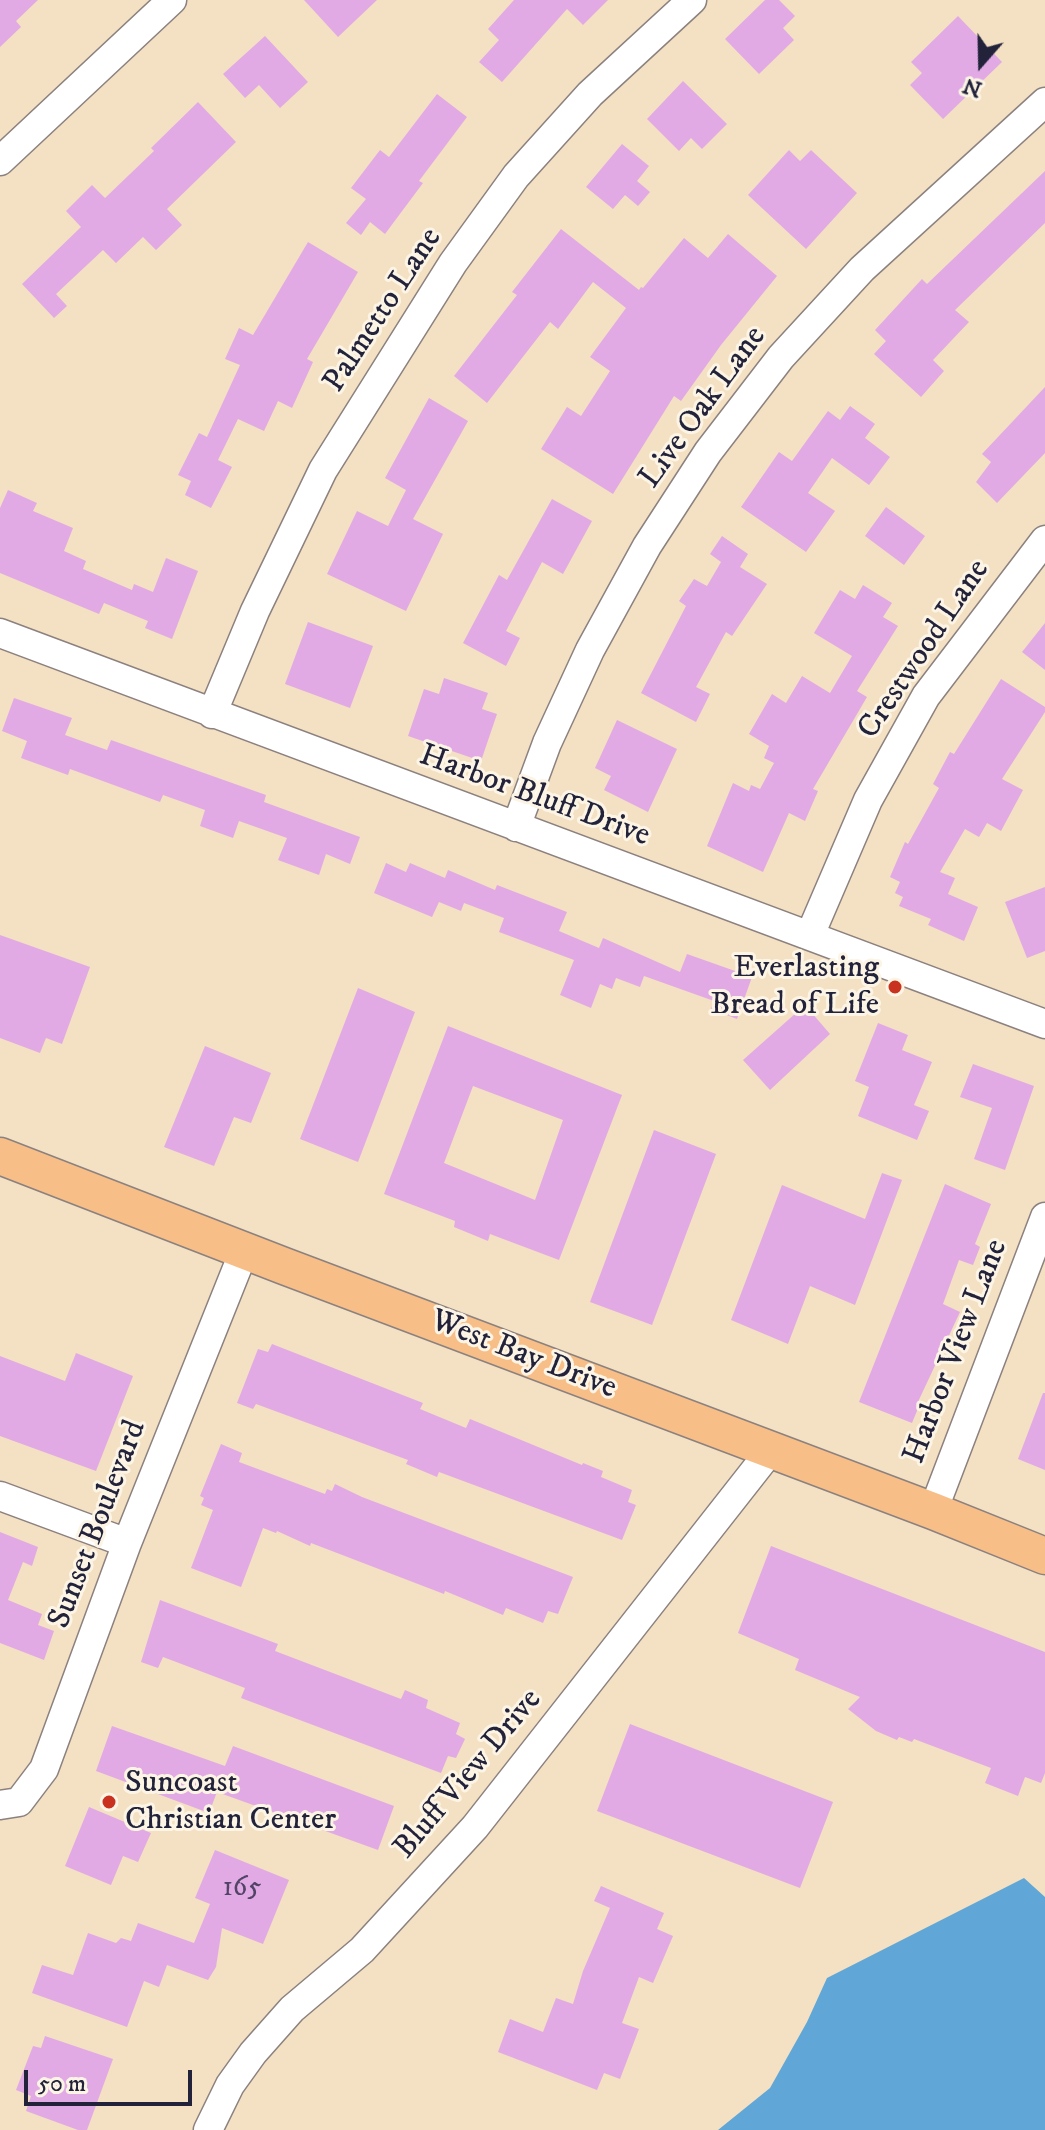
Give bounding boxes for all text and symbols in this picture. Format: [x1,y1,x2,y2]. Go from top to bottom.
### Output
north arrow [941,24,1021,104]
text: N [960,71,986,103]
street label: Palmetto Lane [317,222,451,400]
street label: Live Oak Lane [632,319,776,497]
street label: Crestwood Lane [851,553,999,747]
street label: Harbor Bluff Drive [413,737,655,857]
place label: Everlasting Bread of Life [710,950,879,1025]
marker: Everlasting Bread of Life [886,978,904,996]
street label: Harbor View Lane [897,1235,1017,1469]
street label: West Bay Drive [425,1303,621,1409]
street label: Sunset Boulevard [42,1416,156,1634]
street label: Bluff View Drive [387,1682,551,1868]
place label: Suncoast Christian Center [125,1765,336,1840]
marker: Suncoast Christian Center [100,1793,118,1811]
house number: 165 [223,1872,261,1906]
scale bar [28,2054,196,2104]
text: 50 m [38,2069,86,2099]

